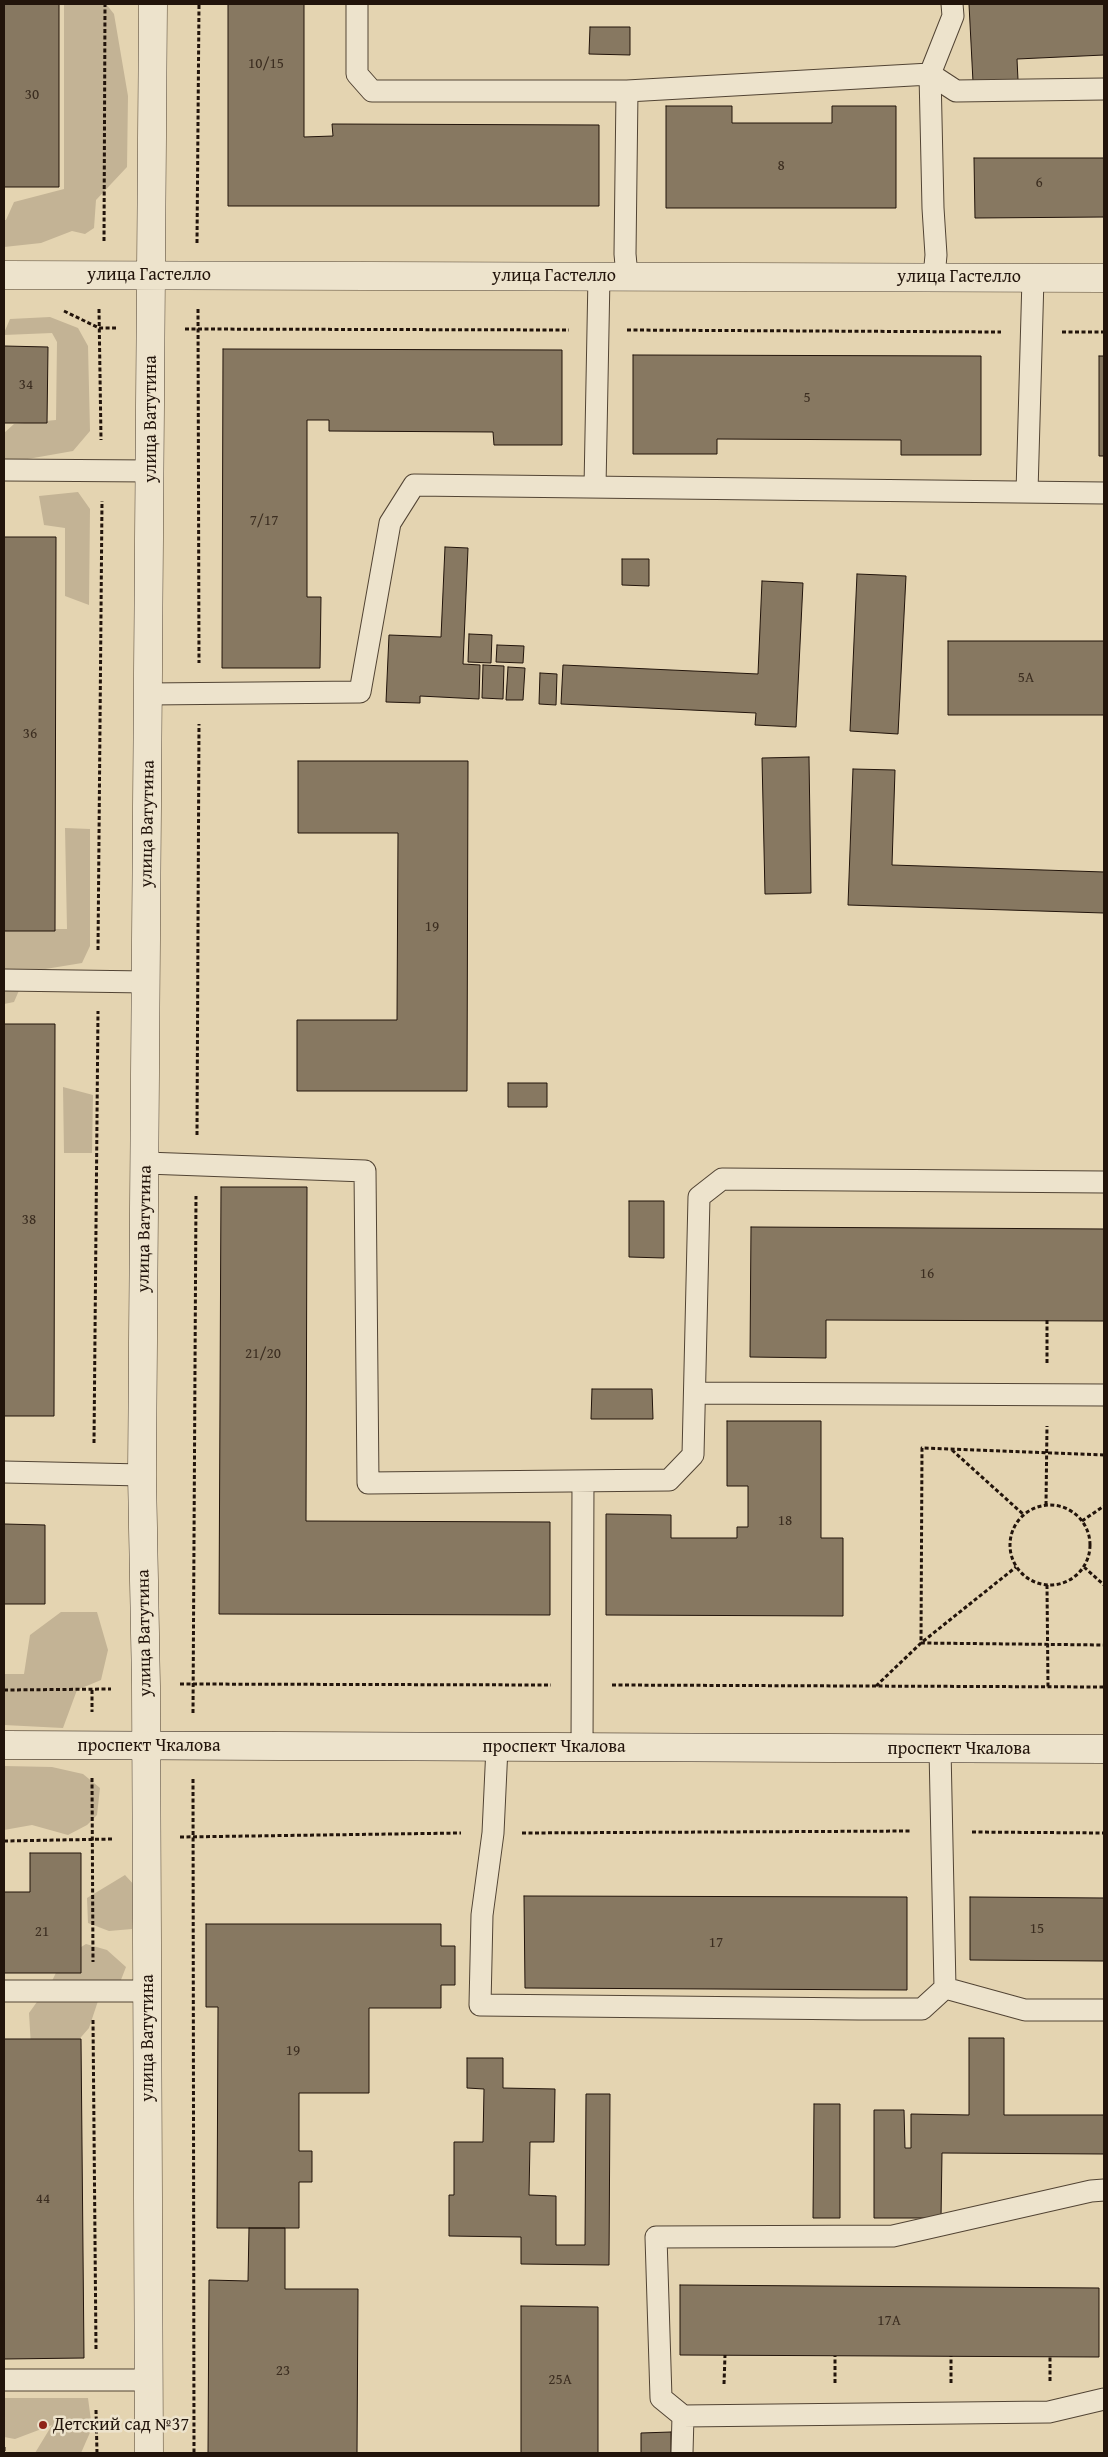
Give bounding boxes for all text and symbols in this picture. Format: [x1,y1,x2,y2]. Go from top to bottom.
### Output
house number: 10/15 [248,55,284,73]
house number: 30 [25,86,39,104]
house number: 8 [777,157,785,175]
house number: 6 [1035,174,1043,192]
street label: улица Гастелло [87,264,211,286]
street label: улица Гастелло [492,265,616,287]
street label: улица Гастелло [897,266,1021,288]
street label: улица Ватутина [140,355,162,483]
house number: 34 [19,376,33,394]
house number: 5 [803,389,811,407]
house number: 7/17 [250,512,278,530]
house number: 5А [1018,669,1034,687]
house number: 36 [23,725,37,743]
street label: улица Ватутина [136,760,160,888]
house number: 19 [425,918,439,936]
street label: улица Ватутина [133,1165,157,1293]
house number: 38 [22,1211,36,1229]
house number: 16 [920,1265,934,1283]
house number: 21/20 [245,1345,281,1363]
house number: 18 [778,1512,792,1530]
street label: улица Ватутина [133,1569,157,1697]
street label: проспект Чкалова [77,1735,221,1757]
street label: проспект Чкалова [482,1736,626,1758]
street label: проспект Чкалова [887,1738,1031,1760]
house number: 15 [1030,1920,1044,1938]
house number: 21 [35,1923,49,1941]
house number: 17 [709,1934,723,1952]
street label: улица Ватутина [137,1974,159,2102]
house number: 19 [286,2042,300,2060]
house number: 44 [36,2190,50,2208]
house number: 17А [877,2312,901,2330]
house number: 23 [276,2362,290,2380]
house number: 25А [548,2371,572,2389]
place label: Детский сад №37 [53,2414,189,2436]
marker: Детский сад №37 [37,2419,49,2431]

